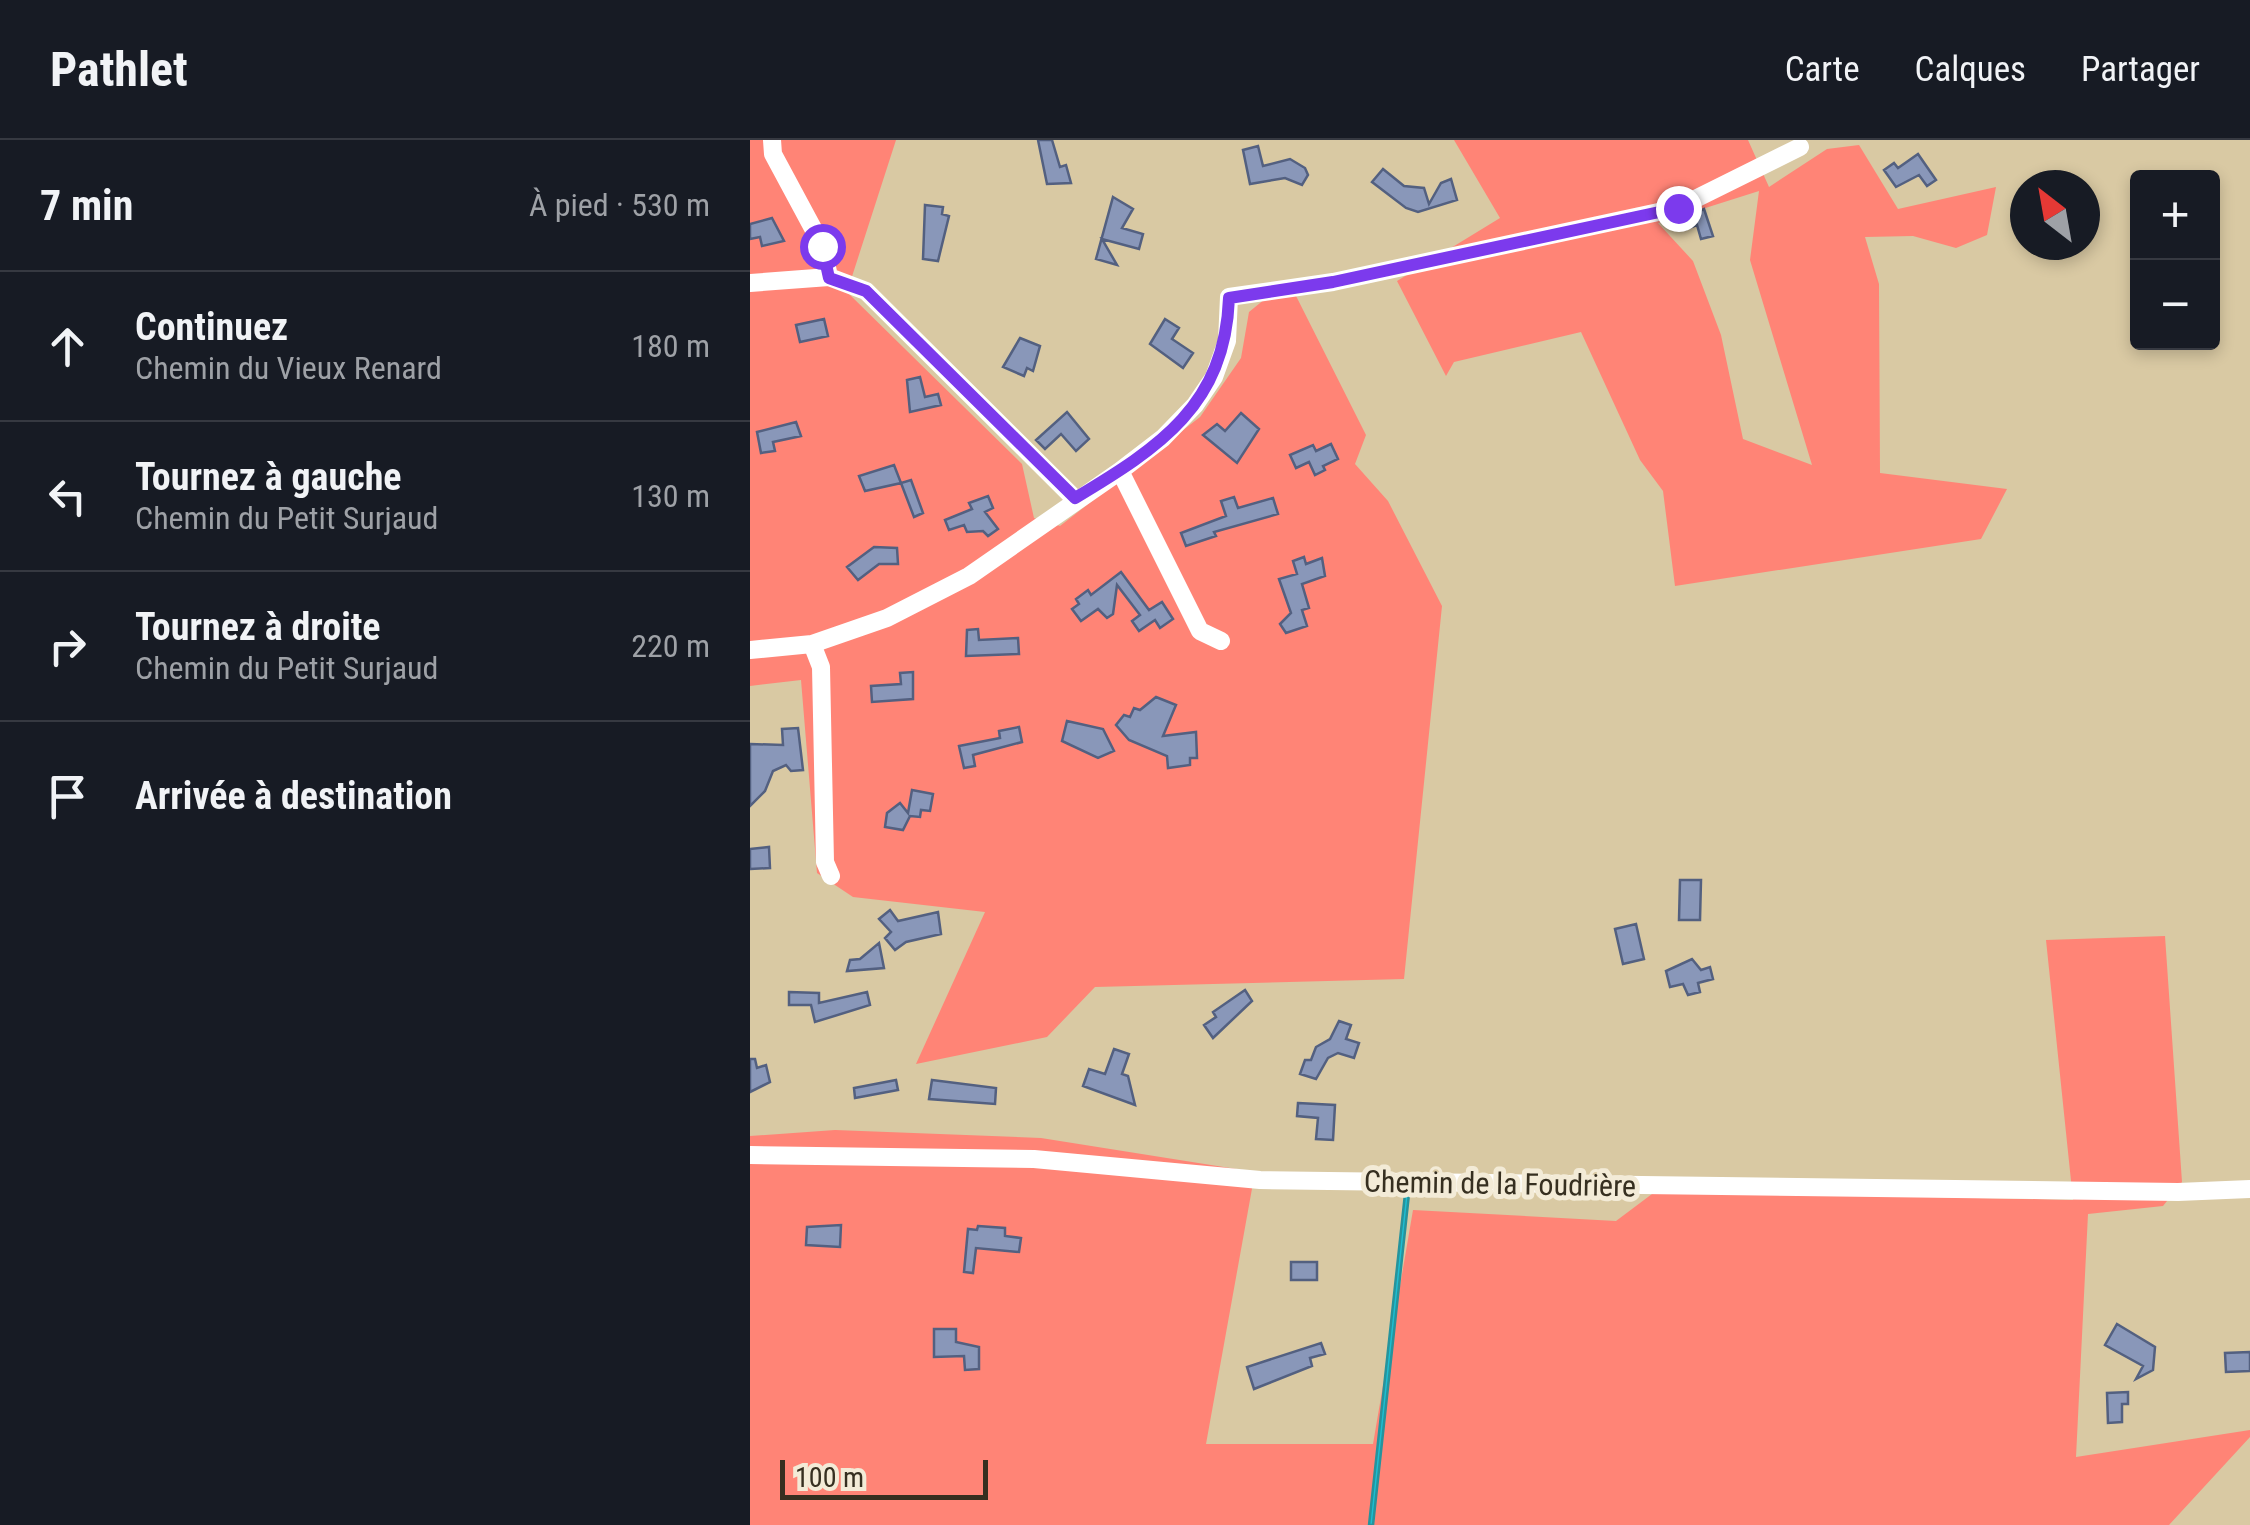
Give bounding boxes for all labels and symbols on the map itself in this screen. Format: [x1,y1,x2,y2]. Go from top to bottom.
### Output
north arrow [2010,170,2100,260]
route end [1656,186,1702,232]
route start [800,224,846,270]
street label: Chemin de la Foudrière [1364,1164,1636,1203]
scale bar [780,1455,988,1500]

